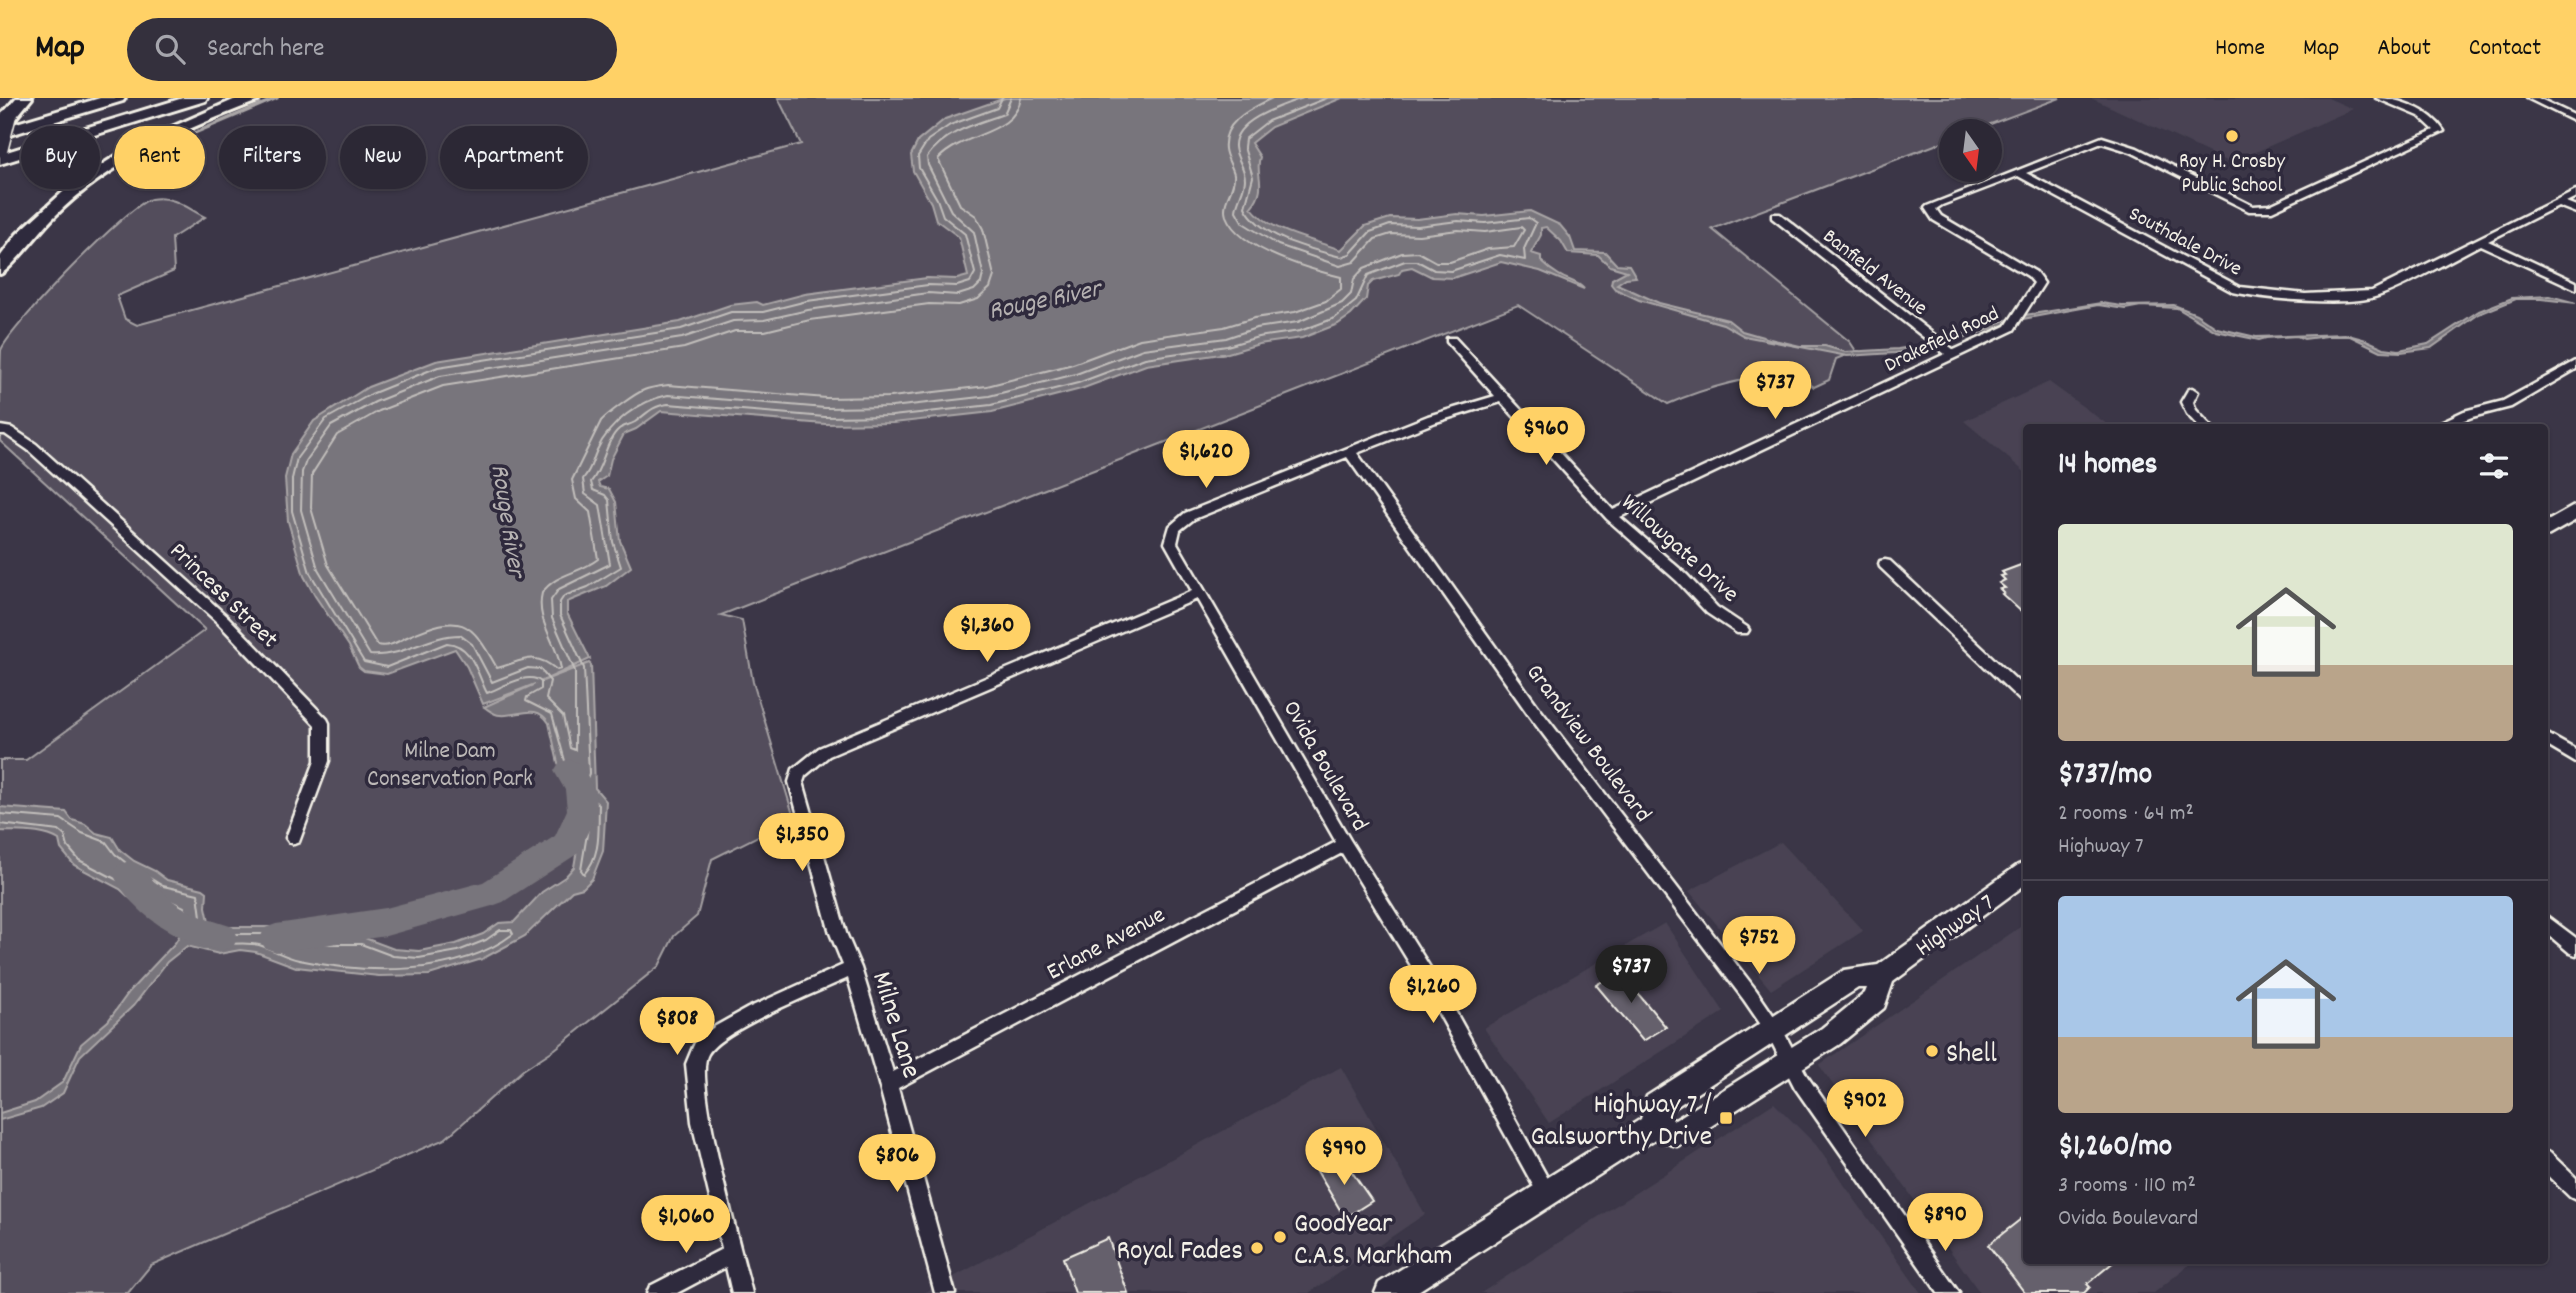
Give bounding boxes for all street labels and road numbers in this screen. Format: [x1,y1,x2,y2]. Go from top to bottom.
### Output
street label: Southdale Drive [2123,200,2246,285]
street label: Banfield Avenue [1815,223,1933,324]
street label: Drakefield Road [1880,300,2005,381]
street label: Willowgate Drive [1612,487,1746,612]
street label: Princess Street [161,535,285,657]
street label: Grandview Boulevard [1517,657,1659,830]
street label: Ovida Boulevard [1273,695,1376,838]
street label: Highway 7 [1909,887,2002,966]
street label: Erlane Avenue [1041,899,1172,990]
street label: Milne Lane [859,967,929,1084]

